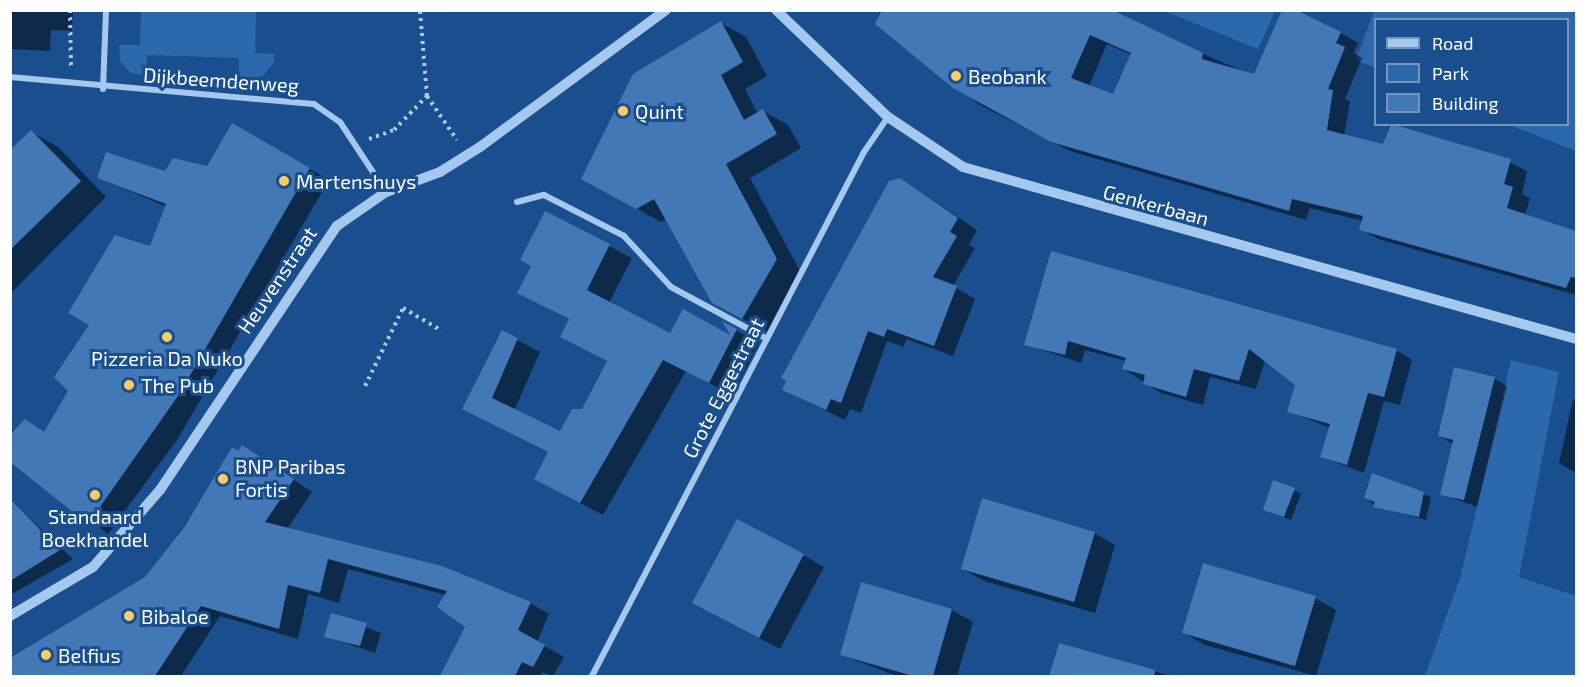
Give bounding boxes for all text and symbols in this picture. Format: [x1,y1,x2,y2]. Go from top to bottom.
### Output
legend [1374,18,1569,126]
text: Road [1432,32,1473,54]
text: Park [1432,62,1469,84]
street label: Dijkbeemdenweg [142,63,300,97]
place label: Beobank [968,64,1047,88]
marker: Beobank [949,69,963,83]
text: Building [1432,92,1499,114]
place label: Quint [635,99,684,123]
marker: Quint [616,104,630,118]
place label: Martenshuys [296,169,416,193]
marker: Martenshuys [277,174,291,188]
street label: Genkerbaan [1100,179,1212,231]
street label: Heuvenstraat [232,222,322,338]
street label: Grote Eggestraat [677,314,769,462]
marker: Pizzeria Da Nuko [160,330,174,344]
place label: Pizzeria Da Nuko [91,346,243,370]
place label: The Pub [141,373,214,397]
marker: The Pub [122,378,136,392]
place label: BNP Paribas Fortis [235,455,346,502]
marker: BNP Paribas Fortis [216,472,230,486]
marker: Standaard Boekhandel [88,488,102,502]
place label: Standaard Boekhandel [41,504,149,551]
place label: Bibaloe [141,604,209,628]
marker: Bibaloe [122,609,136,623]
place label: Belfius [58,643,121,667]
marker: Belfius [39,648,53,662]

